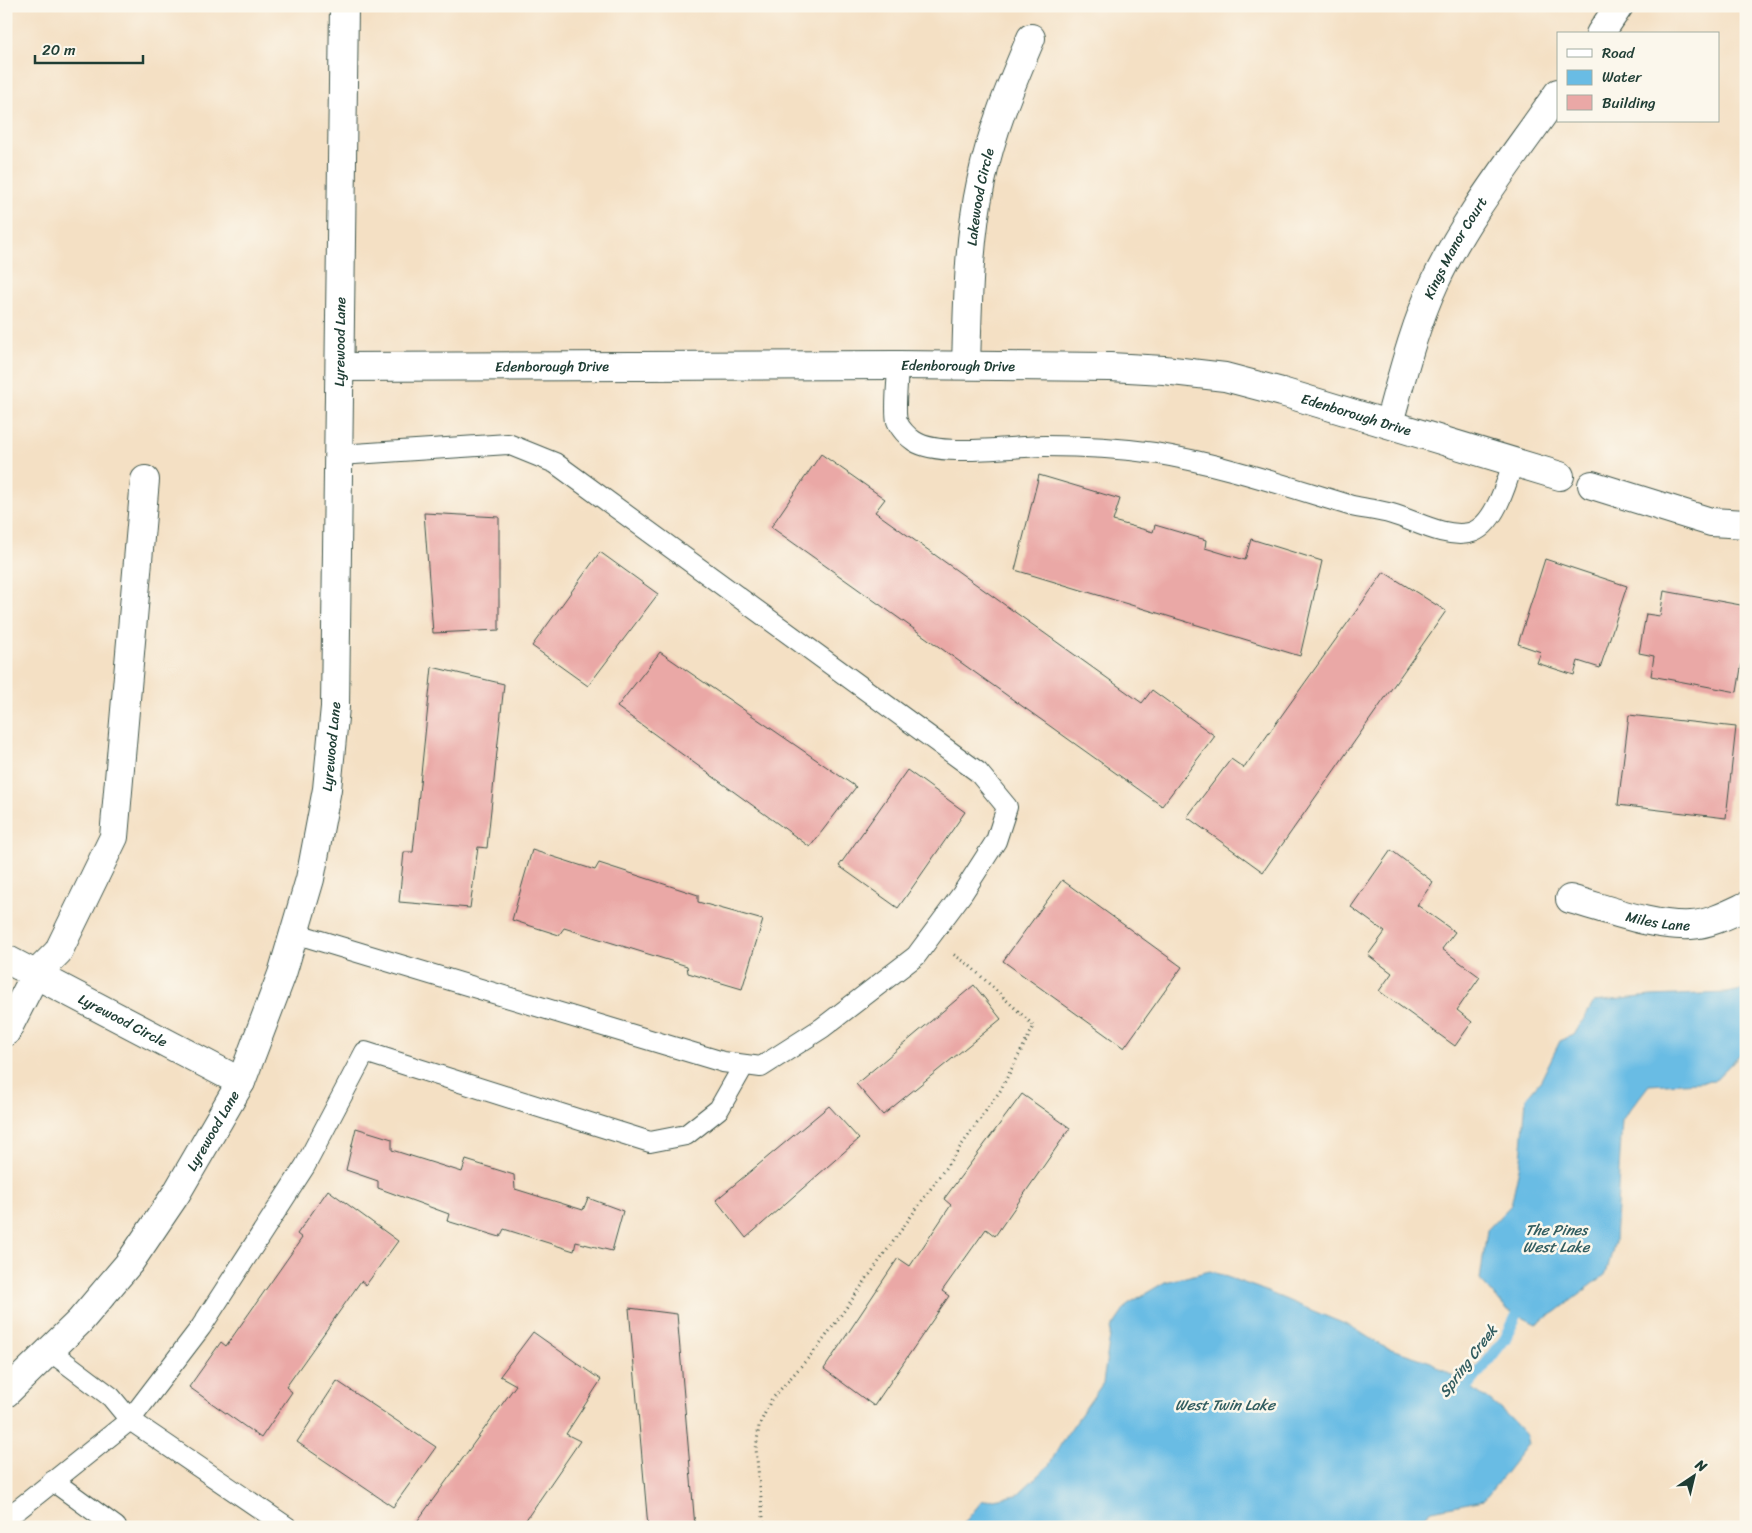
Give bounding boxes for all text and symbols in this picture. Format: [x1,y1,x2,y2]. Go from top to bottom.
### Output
scale bar [35,32,142,64]
legend [1557,32,1720,122]
text: 20 m [42,37,76,63]
text: Road [1602,40,1635,66]
text: Water [1602,64,1642,90]
text: Building [1602,90,1656,116]
street label: Lakewood Circle [959,145,1001,247]
street label: Kings Manor Court [1416,192,1494,303]
street label: Lyrewood Lane [327,297,353,387]
street label: Edenborough Drive [901,353,1015,379]
street label: Edenborough Drive [495,354,609,379]
street label: Edenborough Drive [1298,386,1415,443]
street label: Lyrewood Lane [314,702,348,792]
street label: Miles Lane [1623,903,1690,938]
street label: Lyrewood Circle [74,986,172,1054]
street label: Lyrewood Lane [179,1086,246,1176]
water label: The Pines West Lake [1523,1217,1591,1260]
water label: Spring Creek [1432,1318,1505,1403]
water label: West Twin Lake [1175,1392,1276,1418]
north arrow [1670,1450,1720,1500]
text: N [1689,1452,1713,1479]

